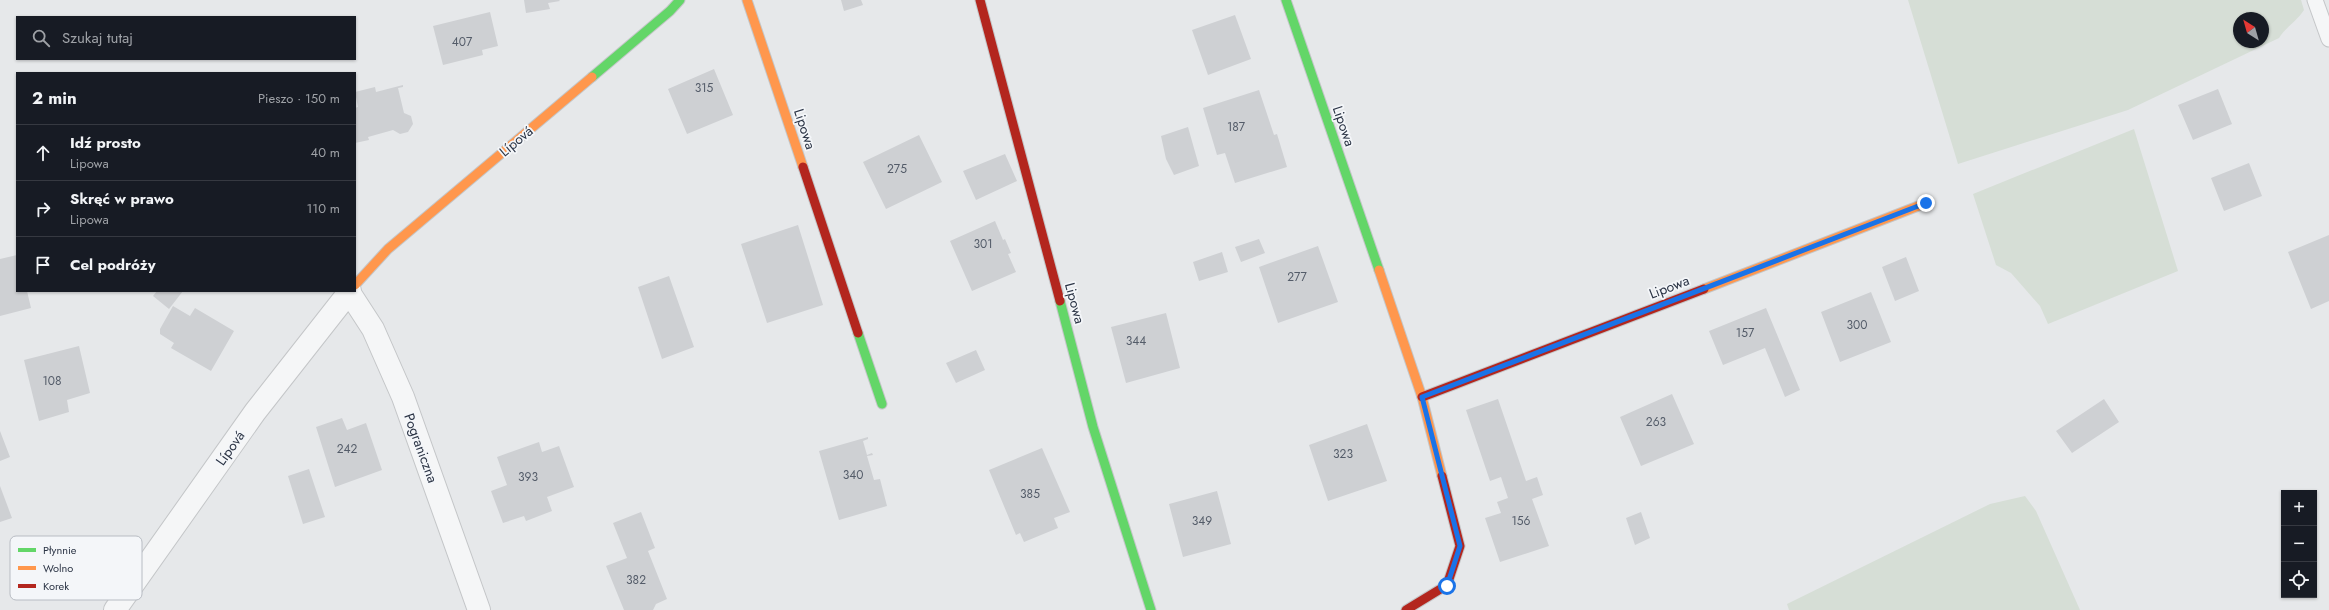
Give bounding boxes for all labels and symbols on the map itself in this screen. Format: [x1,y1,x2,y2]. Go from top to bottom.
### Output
north arrow [2233,12,2269,48]
house number: 407 [452,33,473,51]
house number: 315 [695,79,714,97]
street label: Lipowa [1328,103,1360,149]
street label: Lipowa [789,106,821,152]
house number: 187 [1227,118,1246,136]
street label: Lípová [495,121,537,161]
house number: 275 [887,160,907,178]
route end [1917,194,1935,212]
house number: 301 [973,235,993,253]
house number: 277 [1287,268,1307,286]
street label: Lipowa [1646,270,1692,304]
street label: Lipowa [1060,280,1090,326]
house number: 300 [1847,316,1867,334]
house number: 157 [1736,324,1755,342]
house number: 344 [1126,332,1146,350]
house number: 108 [42,372,62,390]
street label: Pograniczna [399,410,443,486]
house number: 263 [1646,413,1667,431]
street label: Lípová [211,427,249,469]
house number: 242 [337,440,357,458]
house number: 323 [1333,445,1353,463]
house number: 340 [843,466,863,484]
house number: 393 [518,468,538,486]
house number: 385 [1020,485,1040,503]
house number: 349 [1192,512,1212,530]
house number: 156 [1511,512,1531,530]
legend [10,536,142,600]
text: Płynnie [43,542,77,558]
text: Wolno [43,560,73,576]
house number: 382 [626,571,646,589]
route start [1438,577,1456,595]
text: Korek [43,578,69,594]

